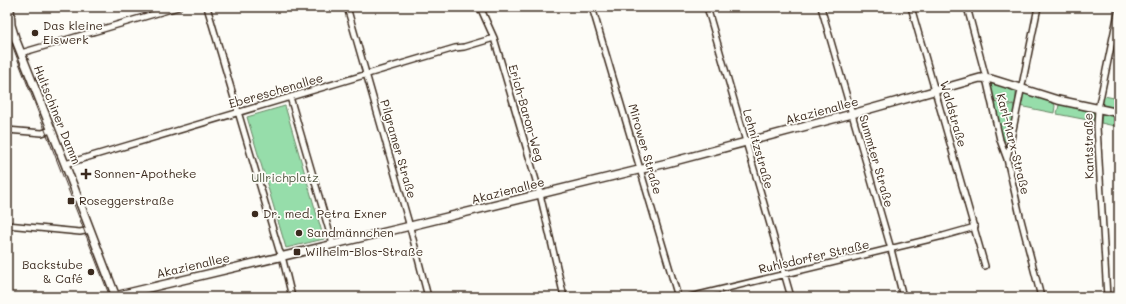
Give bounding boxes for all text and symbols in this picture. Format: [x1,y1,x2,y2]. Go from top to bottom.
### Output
place label: Das kleine Eiswerk [43,17,103,47]
marker: Das kleine Eiswerk [30,28,40,38]
street label: Erich-Baron-Weg [505,62,548,163]
street label: Hultschiner Damm [31,63,85,167]
street label: Ebereschenallee [227,69,325,111]
street label: Waldstraße [937,79,971,149]
street label: Karl-Marx-Straße [994,92,1034,196]
street label: Akazienallee [783,93,860,127]
street label: Pilgramer Straße [377,98,421,200]
street label: Mirower Straße [625,102,667,196]
street label: Lehnitzstraße [740,107,778,191]
street label: Summter Straße [856,113,898,209]
street label: Kantstraße [1079,113,1097,179]
place label: Sonnen-Apotheke [94,165,196,181]
marker: Sonnen-Apotheke [81,169,91,179]
park label: Ullrichplatz [251,169,319,185]
street label: Akazienallee [469,173,546,207]
place label: Roseggerstraße [79,192,174,208]
marker: Roseggerstraße [66,196,76,206]
place label: Dr. med. Petra Exner [263,205,387,221]
marker: Dr. med. Petra Exner [250,209,260,219]
place label: Sandmännchen [307,224,394,240]
marker: Sandmännchen [294,228,304,238]
street label: Ruhlsdorfer Straße [757,236,871,277]
place label: Wilhelm-Blos-Straße [305,243,423,259]
marker: Wilhelm-Blos-Straße [292,247,302,257]
street label: Akazienallee [154,249,231,281]
place label: Backstube & Café [22,256,83,286]
marker: Backstube & Café [86,267,96,277]

